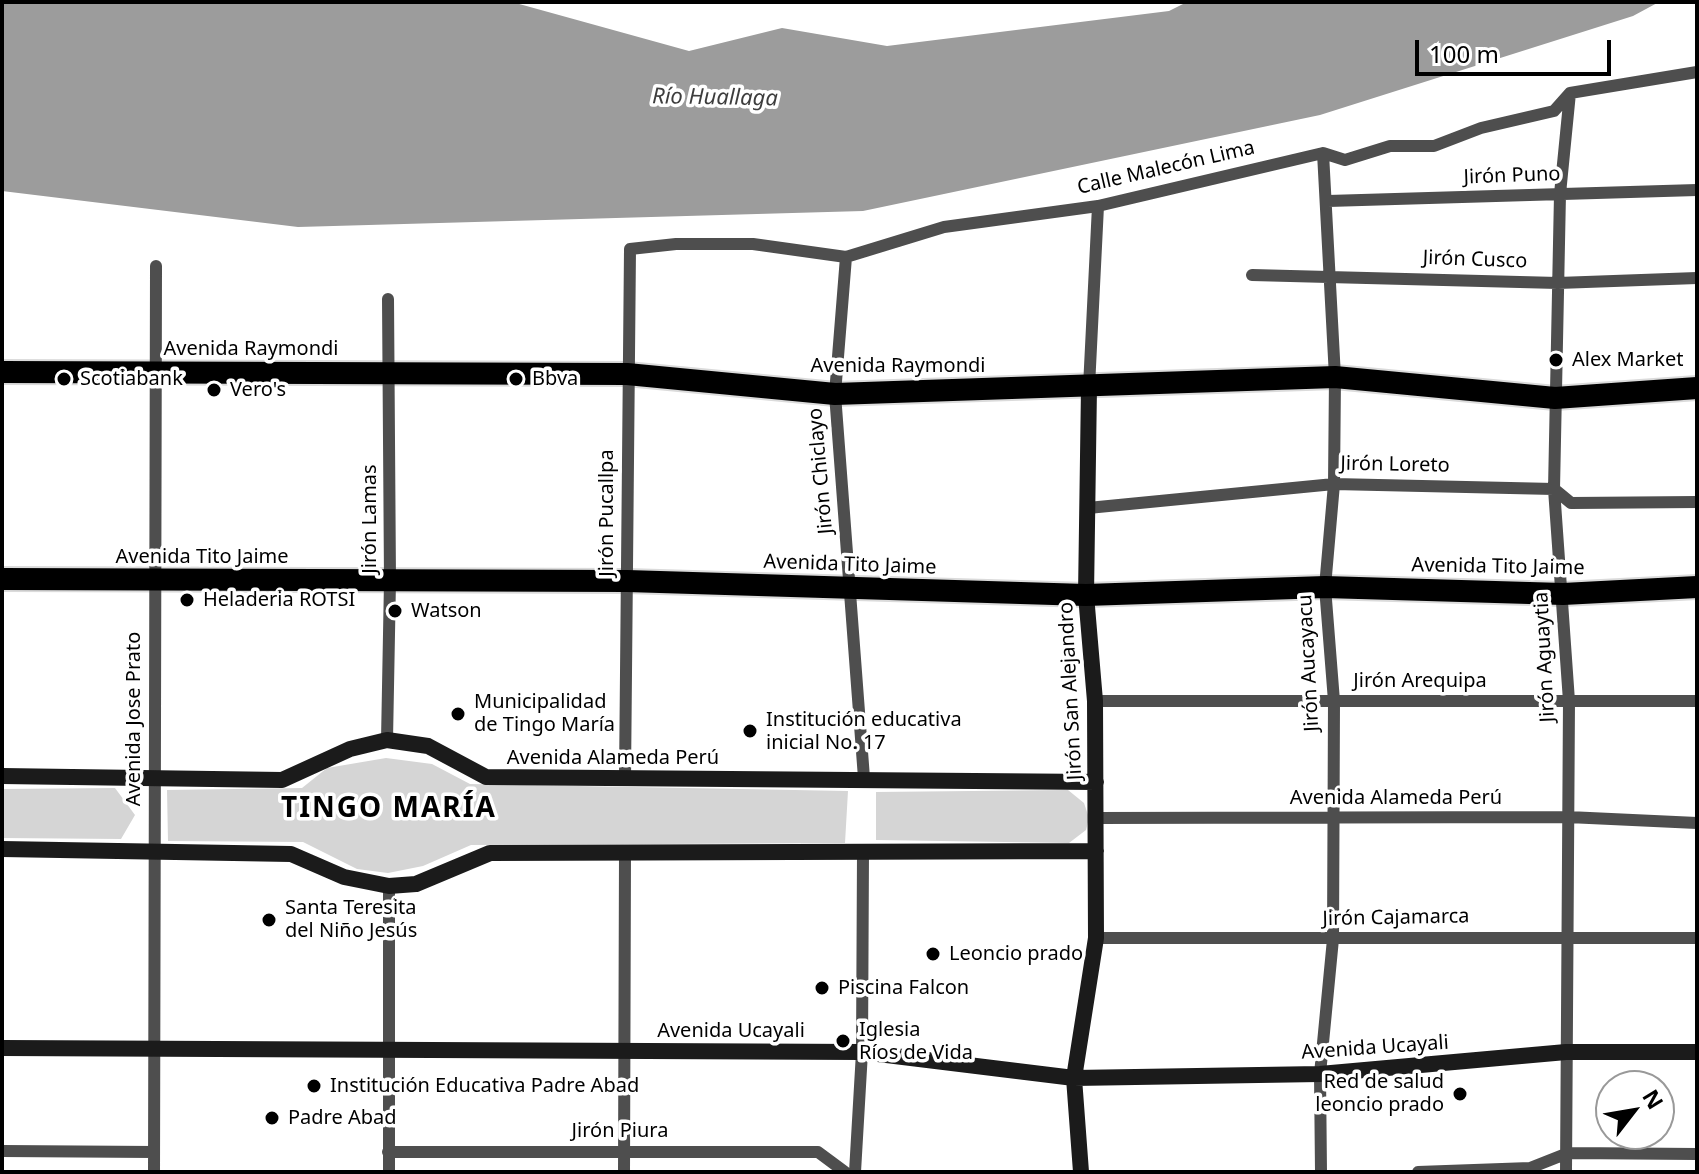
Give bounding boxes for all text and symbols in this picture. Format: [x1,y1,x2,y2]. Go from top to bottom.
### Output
scale bar [1419,24,1615,74]
text: 100 m [1429,37,1499,70]
water label: Río Huallaga [652,84,778,112]
street label: Calle Malecón Lima [1075,136,1257,200]
street label: Jirón Puno [1463,162,1561,190]
street label: Jirón Cusco [1422,246,1528,274]
street label: Avenida Raymondi [164,337,338,361]
place label: Alex Market [1572,348,1683,372]
marker: Alex Market [1547,351,1565,369]
street label: Avenida Raymondi [811,354,985,378]
place label: Scotiabank [80,367,183,391]
place label: Bbva [532,367,578,391]
marker: Scotiabank [55,370,73,388]
marker: Bbva [507,370,525,388]
place label: Vero's [230,378,286,402]
marker: Vero's [205,381,223,399]
street label: Jirón Chiclayo [804,407,838,535]
street label: Jirón Pucallpa [595,449,619,577]
street label: Jirón Loreto [1340,452,1450,478]
street label: Jirón Lamas [358,464,382,574]
street label: Avenida Tito Jaime [115,545,289,569]
street label: Avenida Tito Jaime [763,550,937,580]
street label: Avenida Tito Jaime [1411,553,1585,581]
place label: Heladeria ROTSI [203,588,355,612]
marker: Heladeria ROTSI [178,591,196,609]
street label: Jirón Aguaytia [1530,591,1560,723]
street label: Jirón Aucayacu [1293,594,1325,732]
place label: Watson [411,599,482,623]
street label: Jirón San Alejandro [1054,601,1088,781]
marker: Watson [386,602,404,620]
street label: Avenida Jose Prato [122,632,146,806]
street label: Jirón Arequipa [1353,669,1487,693]
place label: Municipalidad de Tingo María [474,690,615,737]
marker: Municipalidad de Tingo María [449,705,467,723]
place label: Institución educativa inicial No. 17 [766,708,962,755]
marker: Institución educativa inicial No. 17 [741,722,759,740]
street label: Avenida Alameda Perú [507,746,719,770]
street label: Avenida Alameda Perú [1290,786,1502,810]
district label: TINGO MARÍA [281,792,497,826]
place label: Santa Teresita del Niño Jesús [285,896,417,943]
street label: Jirón Cajamarca [1322,905,1470,931]
marker: Santa Teresita del Niño Jesús [260,911,278,929]
place label: Leoncio prado [949,942,1083,966]
marker: Leoncio prado [924,945,942,963]
place label: Piscina Falcon [838,976,969,1000]
marker: Piscina Falcon [813,979,831,997]
place label: Iglesia Ríos de Vida [859,1018,973,1065]
street label: Avenida Ucayali [657,1019,805,1043]
street label: Avenida Ucayali [1301,1031,1449,1065]
marker: Iglesia Ríos de Vida [834,1032,852,1050]
place label: Red de salud leoncio prado [1315,1070,1444,1117]
north arrow [1595,1070,1675,1150]
place label: Institución Educativa Padre Abad [330,1074,639,1098]
marker: Institución Educativa Padre Abad [305,1077,323,1095]
text: N [1636,1083,1671,1114]
marker: Red de salud leoncio prado [1451,1085,1469,1103]
place label: Padre Abad [288,1106,397,1130]
marker: Padre Abad [263,1109,281,1127]
street label: Jirón Piura [572,1119,668,1143]

